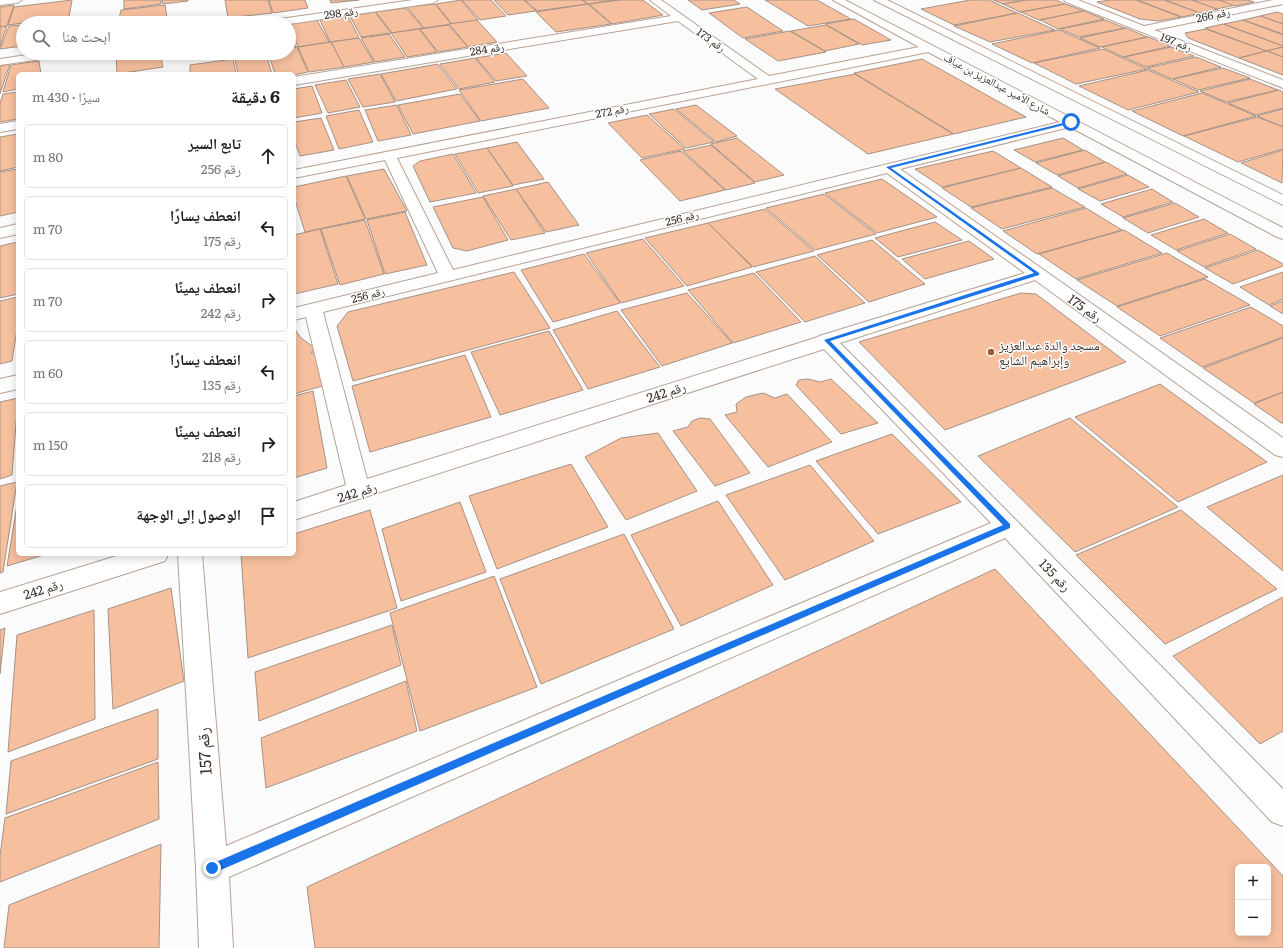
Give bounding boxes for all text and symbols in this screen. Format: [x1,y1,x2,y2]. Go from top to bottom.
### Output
street label: رقم 298 [323,2,359,23]
street label: رقم 266 [1194,3,1231,26]
search box [16,16,296,60]
street label: رقم 173 [693,23,729,56]
text: ابحث هنا [62,24,111,47]
icon: search [30,27,52,49]
street label: رقم 197 [1158,28,1194,55]
street label: رقم 284 [469,37,505,60]
street label: شارع الأمير عبدالعزيز بن عياف [941,48,1054,118]
text: 6 دقيقة [231,83,280,108]
text: سيرًا · 430 m [32,87,100,106]
street label: رقم 272 [594,99,630,122]
route start [1062,113,1080,131]
text: تابع السير [188,131,241,154]
icon: ahead [257,145,279,167]
text: 80 m [33,147,63,166]
text: رقم 256 [201,159,241,178]
text: انعطف يسارًا [170,203,241,226]
street label: رقم 256 [663,205,700,230]
icon: left [257,217,279,239]
text: 70 m [33,219,62,238]
text: رقم 175 [203,231,241,250]
text: انعطف يمينًا [174,275,241,298]
street label: رقم 256 [349,282,386,307]
icon: right [257,289,279,311]
street label: رقم 175 [1064,289,1106,326]
text: 70 m [33,291,62,310]
text: رقم 242 [201,303,241,322]
place label: مسجد والدة عبدالعزيز وإبراهيم الشايع [998,335,1100,370]
text: انعطف يسارًا [170,347,241,370]
marker: مسجد والدة عبدالعزيز وإبراهيم الشايع [986,347,996,357]
icon: left [257,361,279,383]
text: 60 m [33,363,63,382]
text: رقم 135 [202,375,241,394]
street label: رقم 242 [644,376,688,407]
text: انعطف يمينًا [174,419,241,442]
icon: right [257,433,279,455]
text: 150 m [33,435,68,454]
text: رقم 218 [202,447,241,466]
street label: رقم 242 [335,477,379,506]
text: الوصول إلى الوجهة [136,502,241,525]
icon: arrive [257,505,279,527]
street label: رقم 135 [1035,554,1076,595]
street label: رقم 242 [21,574,65,603]
street label: رقم 157 [189,727,217,775]
route end [203,859,221,877]
map controls [1235,864,1271,936]
button: + [1235,864,1271,900]
button: − [1235,900,1271,936]

